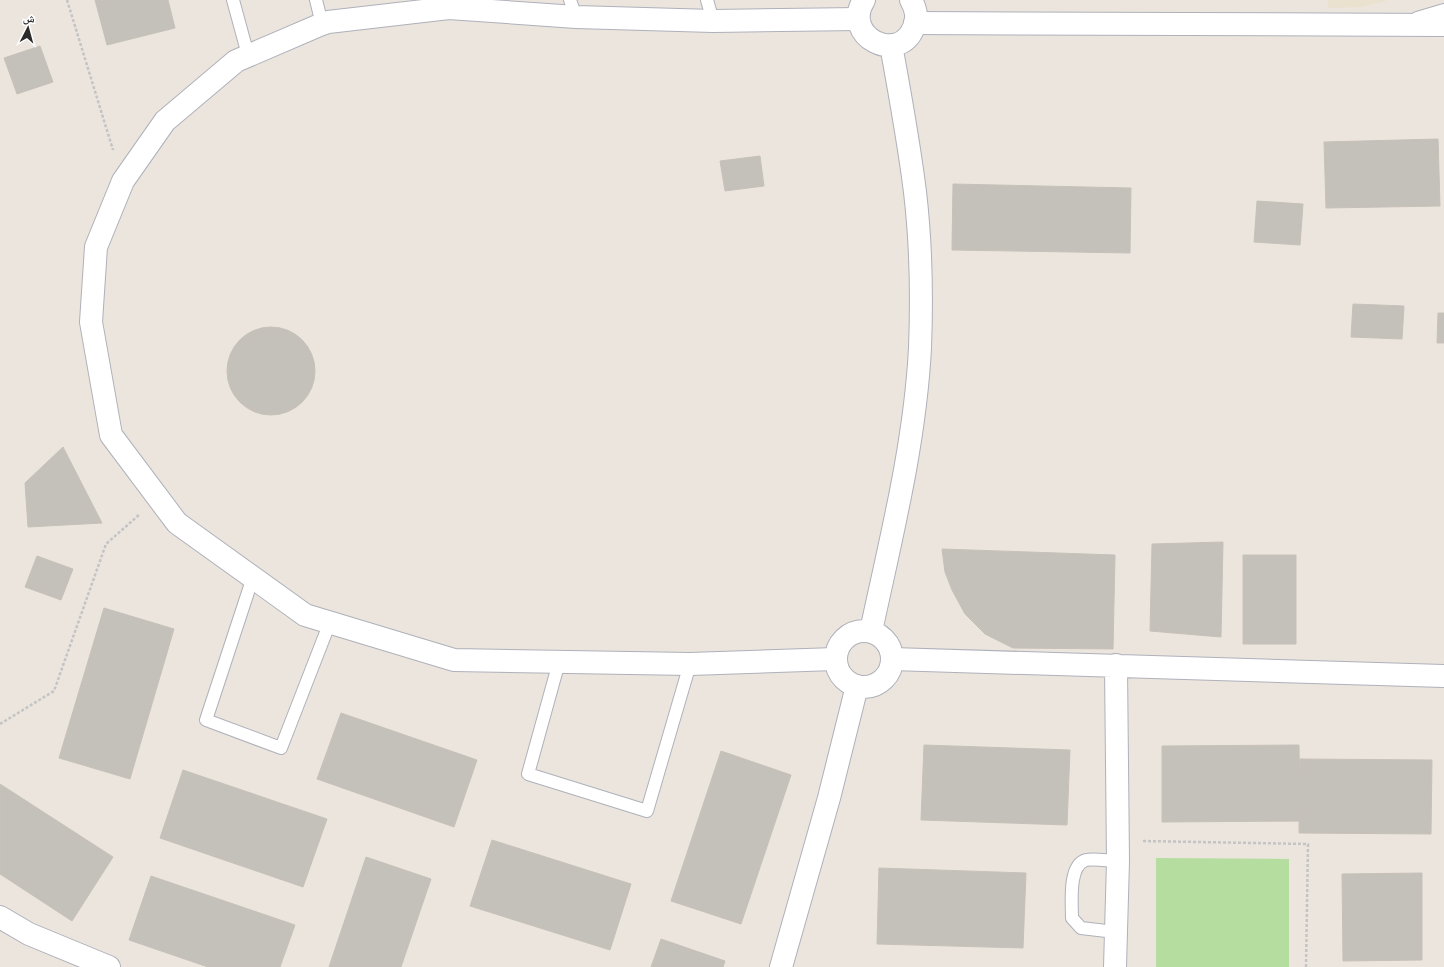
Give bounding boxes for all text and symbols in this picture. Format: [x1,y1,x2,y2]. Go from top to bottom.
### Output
north arrow [8,8,48,48]
text: ش [22,10,36,27]

